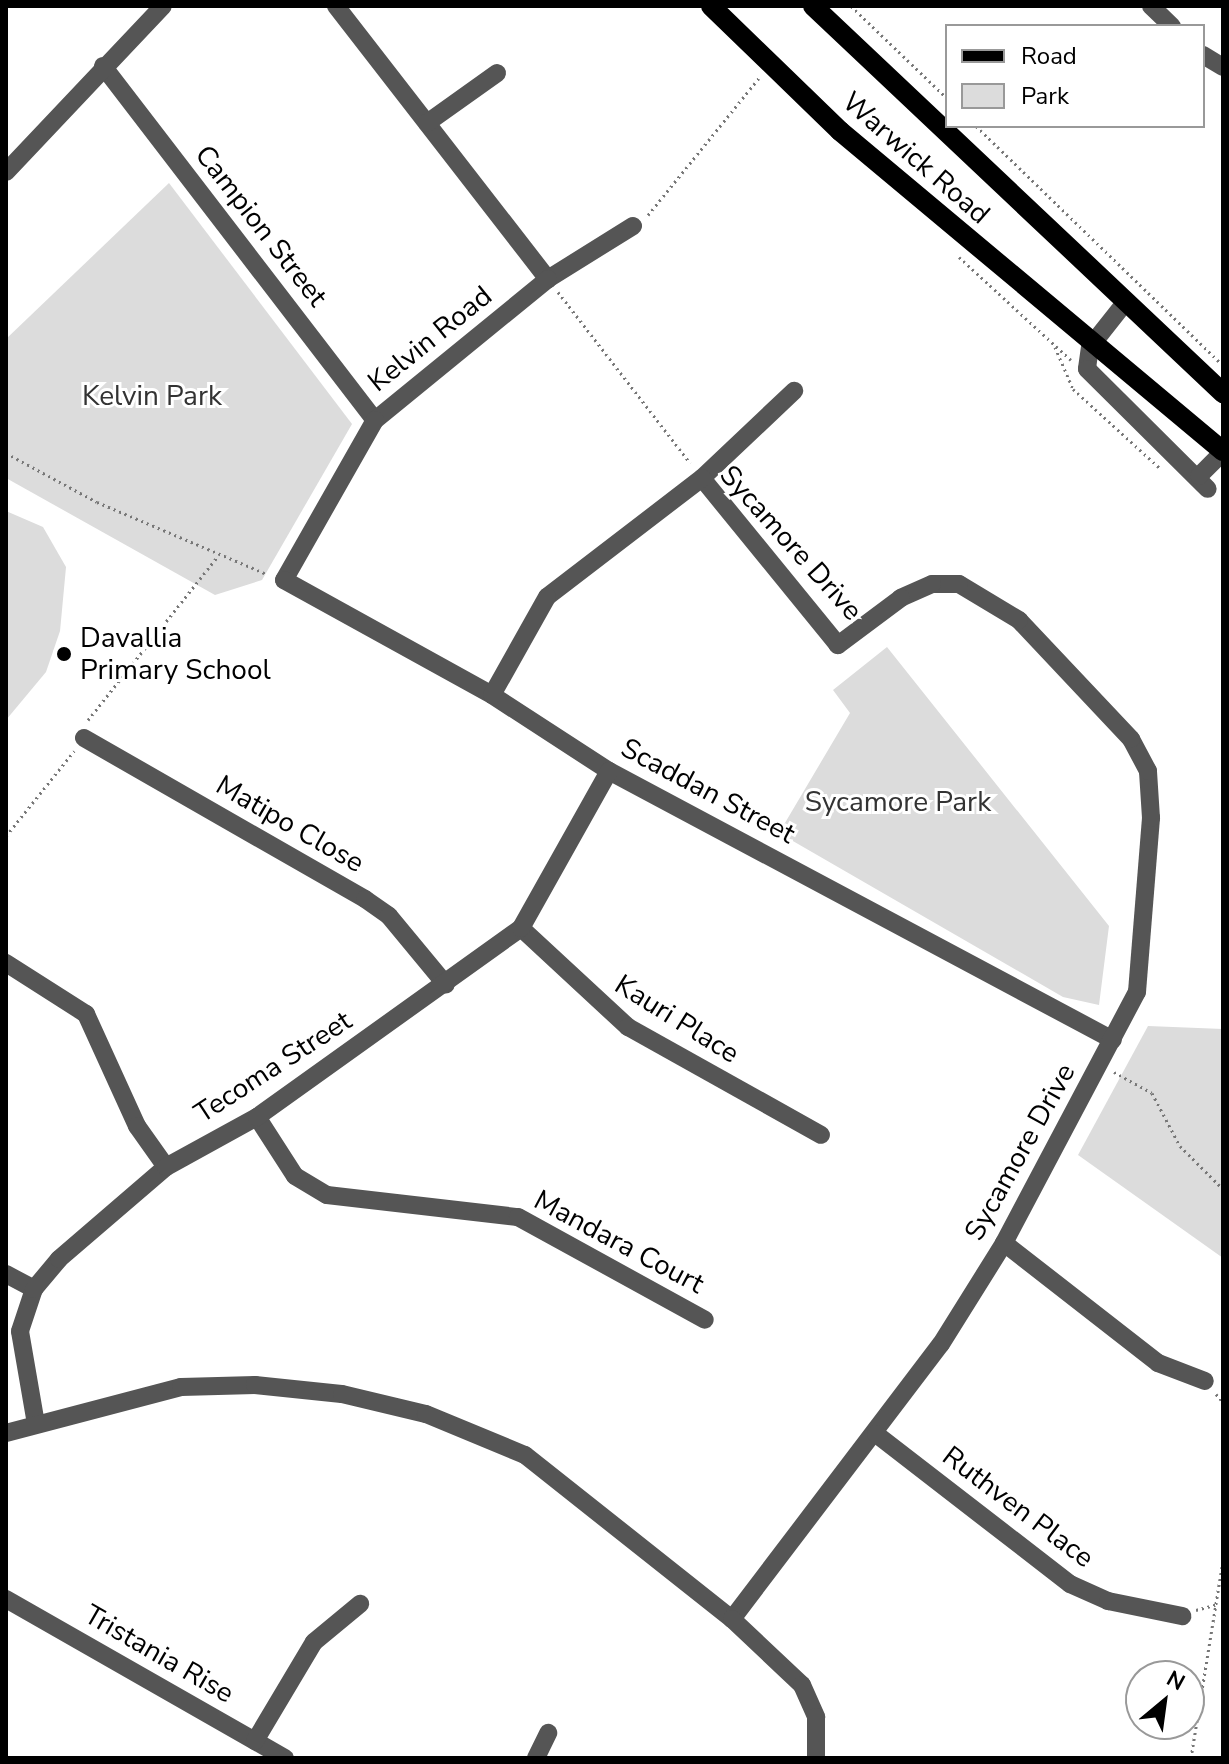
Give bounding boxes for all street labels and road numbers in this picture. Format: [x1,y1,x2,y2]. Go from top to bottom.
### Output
street label: Warwick Road [835,85,997,231]
street label: Campion Street [188,139,334,313]
street label: Kelvin Road [361,279,499,399]
street label: Sycamore Drive [713,459,869,627]
street label: Scaddan Street [615,731,801,851]
street label: Matipo Close [210,768,370,880]
street label: Kauri Place [609,968,745,1070]
street label: Tecoma Street [188,1004,358,1130]
street label: Sycamore Drive [958,1058,1082,1246]
street label: Mandara Court [528,1183,710,1301]
street label: Ruthven Place [936,1439,1100,1575]
street label: Tristania Rise [78,1598,240,1710]

